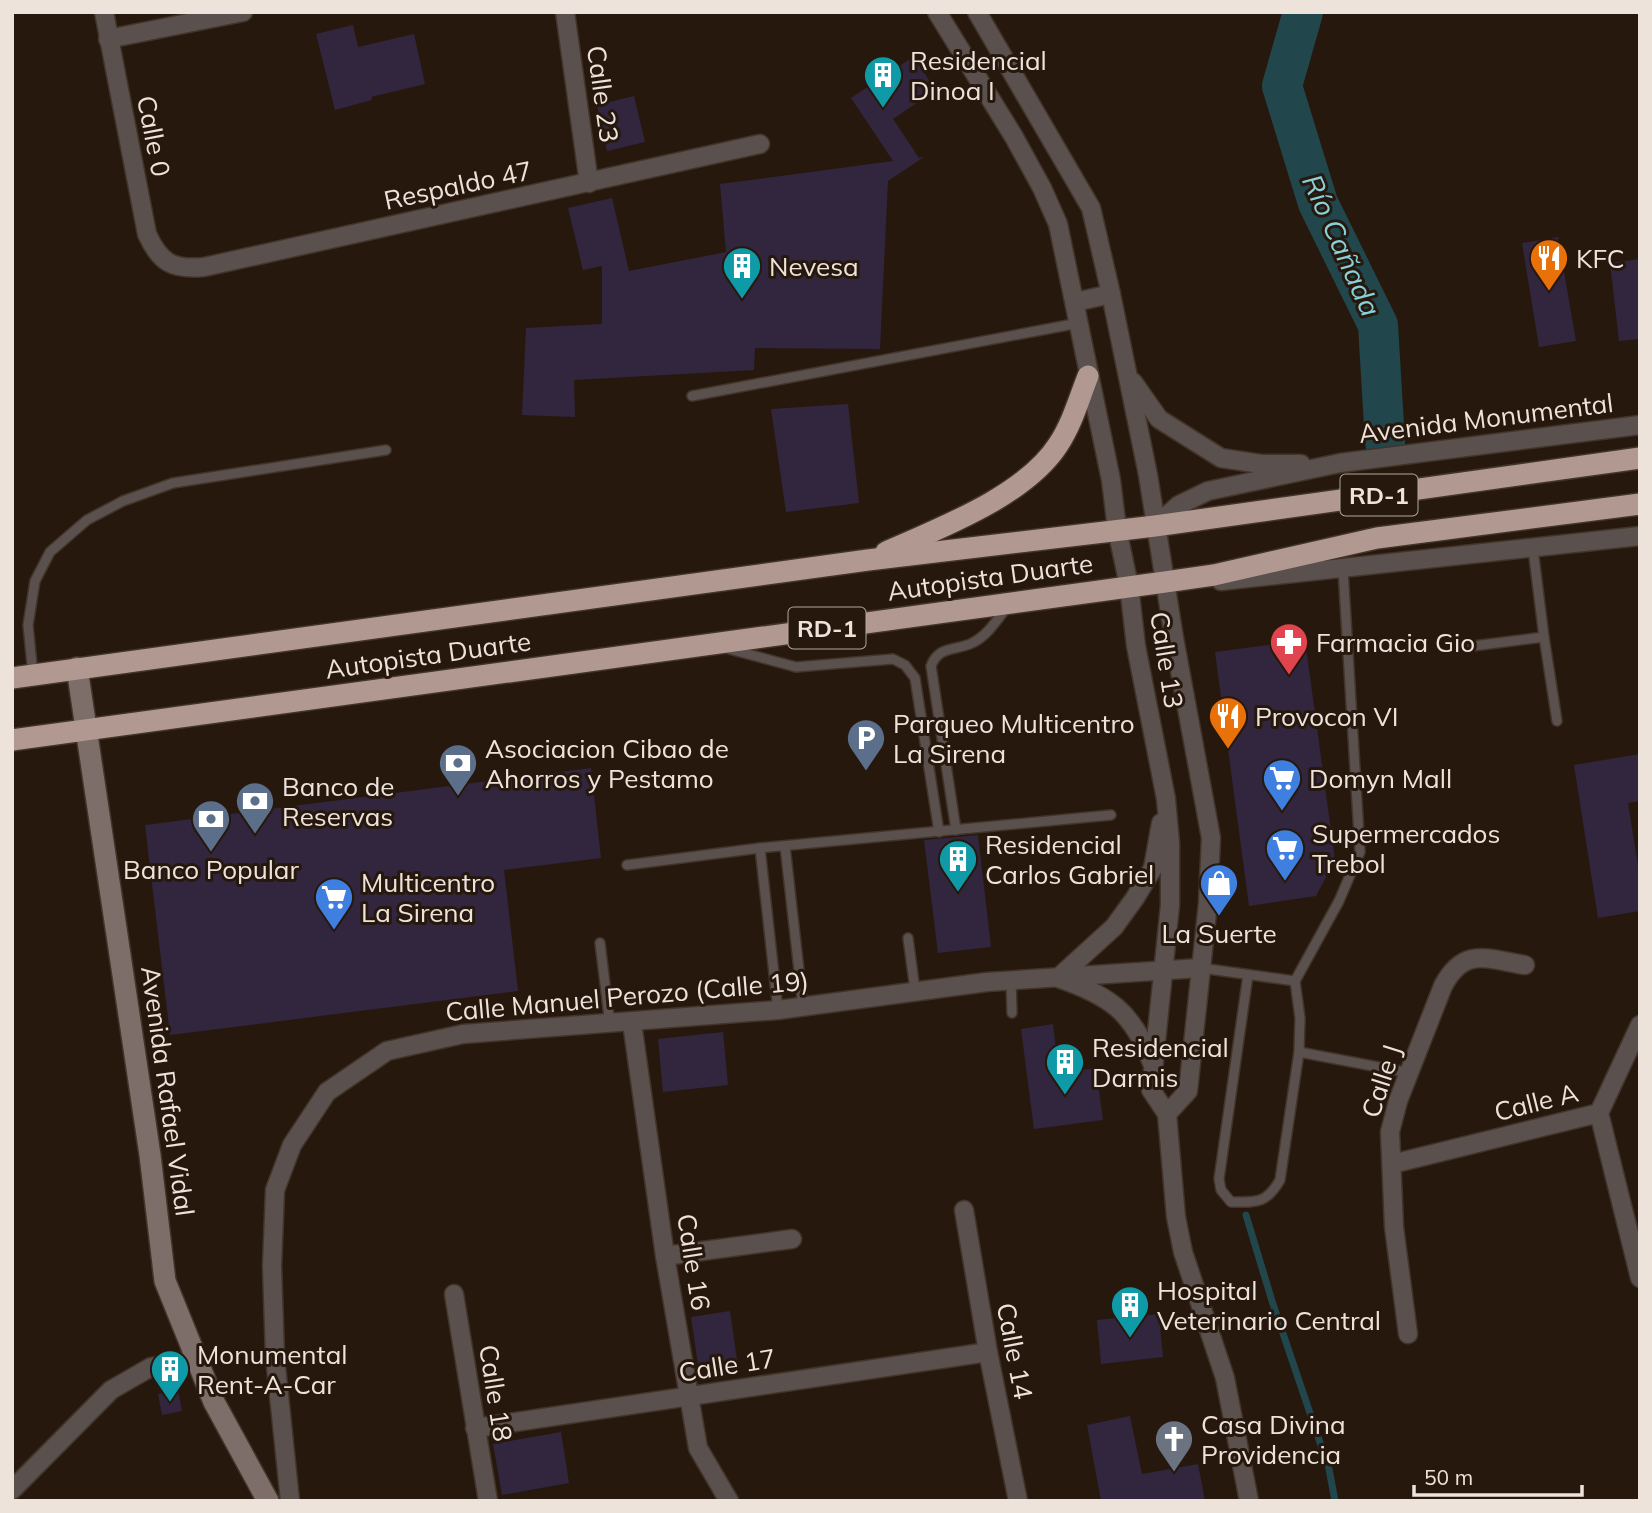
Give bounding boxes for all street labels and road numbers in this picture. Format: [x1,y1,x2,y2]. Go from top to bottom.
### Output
street label: Calle 23 [580,43,626,145]
street label: Calle 0 [130,93,178,179]
street label: Respaldo 47 [381,153,535,217]
street label: Avenida Monumental [1357,386,1615,450]
road number: RD-1 [1340,474,1418,516]
street label: Autopista Duarte [885,546,1095,608]
road number: RD-1 [788,608,866,648]
street label: Calle 13 [1143,609,1191,711]
street label: Autopista Duarte [323,624,533,686]
street label: Avenida Rafael Vidal [134,964,202,1218]
street label: Calle Manuel Perozo (Calle 19) [444,964,810,1028]
street label: Calle J [1354,1040,1408,1122]
street label: Calle A [1491,1076,1581,1128]
street label: Calle 16 [670,1211,718,1313]
street label: Calle 14 [990,1300,1040,1402]
street label: Calle 17 [676,1341,778,1389]
street label: Calle 18 [472,1342,520,1444]

